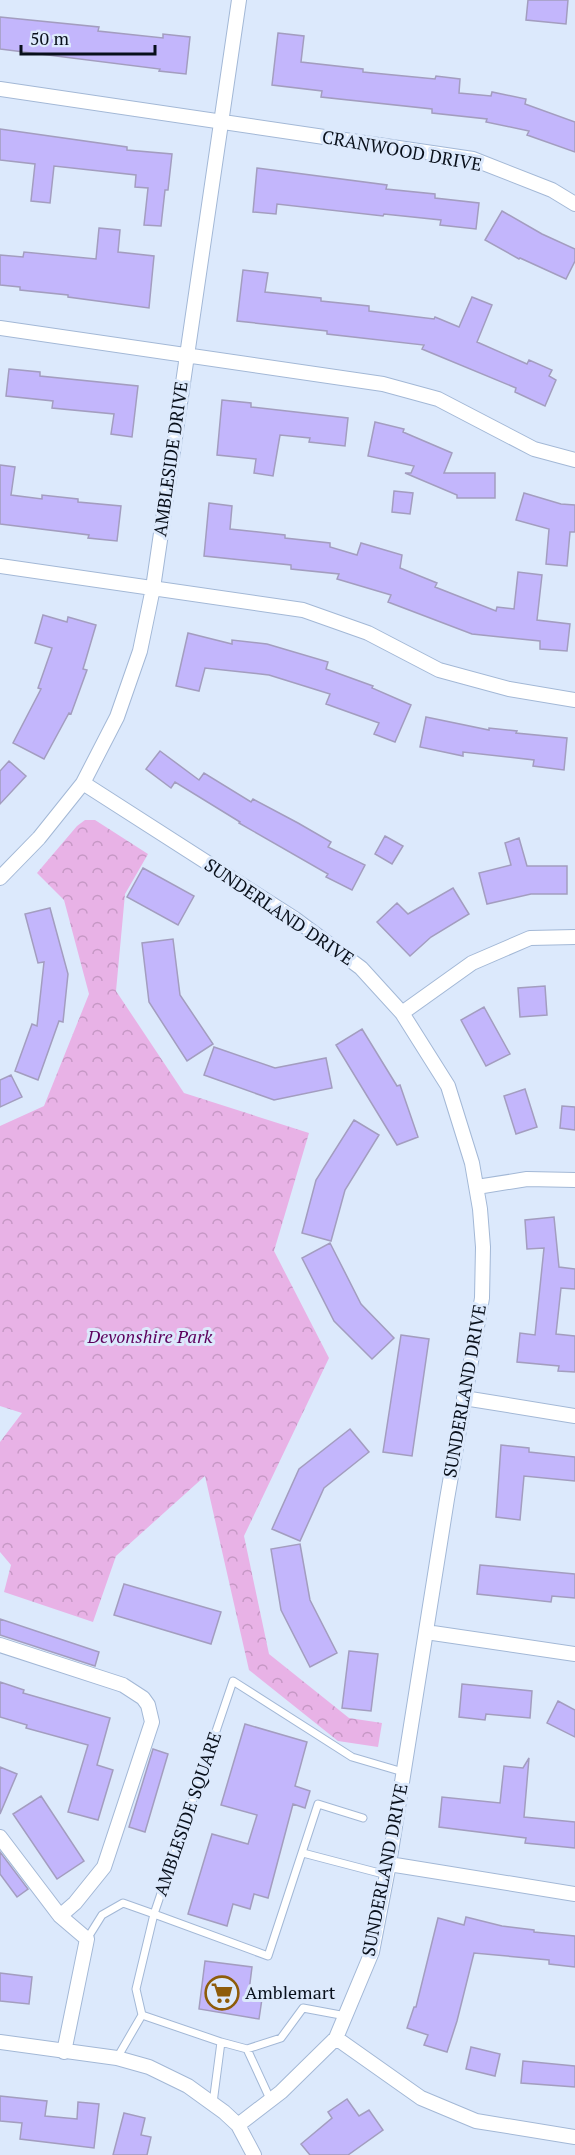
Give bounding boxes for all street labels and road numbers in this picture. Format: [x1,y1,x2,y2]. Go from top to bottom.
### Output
street label: CRANWOOD DRIVE [320,124,484,176]
street label: AMBLESIDE DRIVE [147,380,193,538]
street label: SUNDERLAND DRIVE [200,852,359,970]
street label: SUNDERLAND DRIVE [437,1302,491,1479]
street label: AMBLESIDE SQUARE [148,1728,226,1899]
street label: SUNDERLAND DRIVE [356,1781,413,1958]

